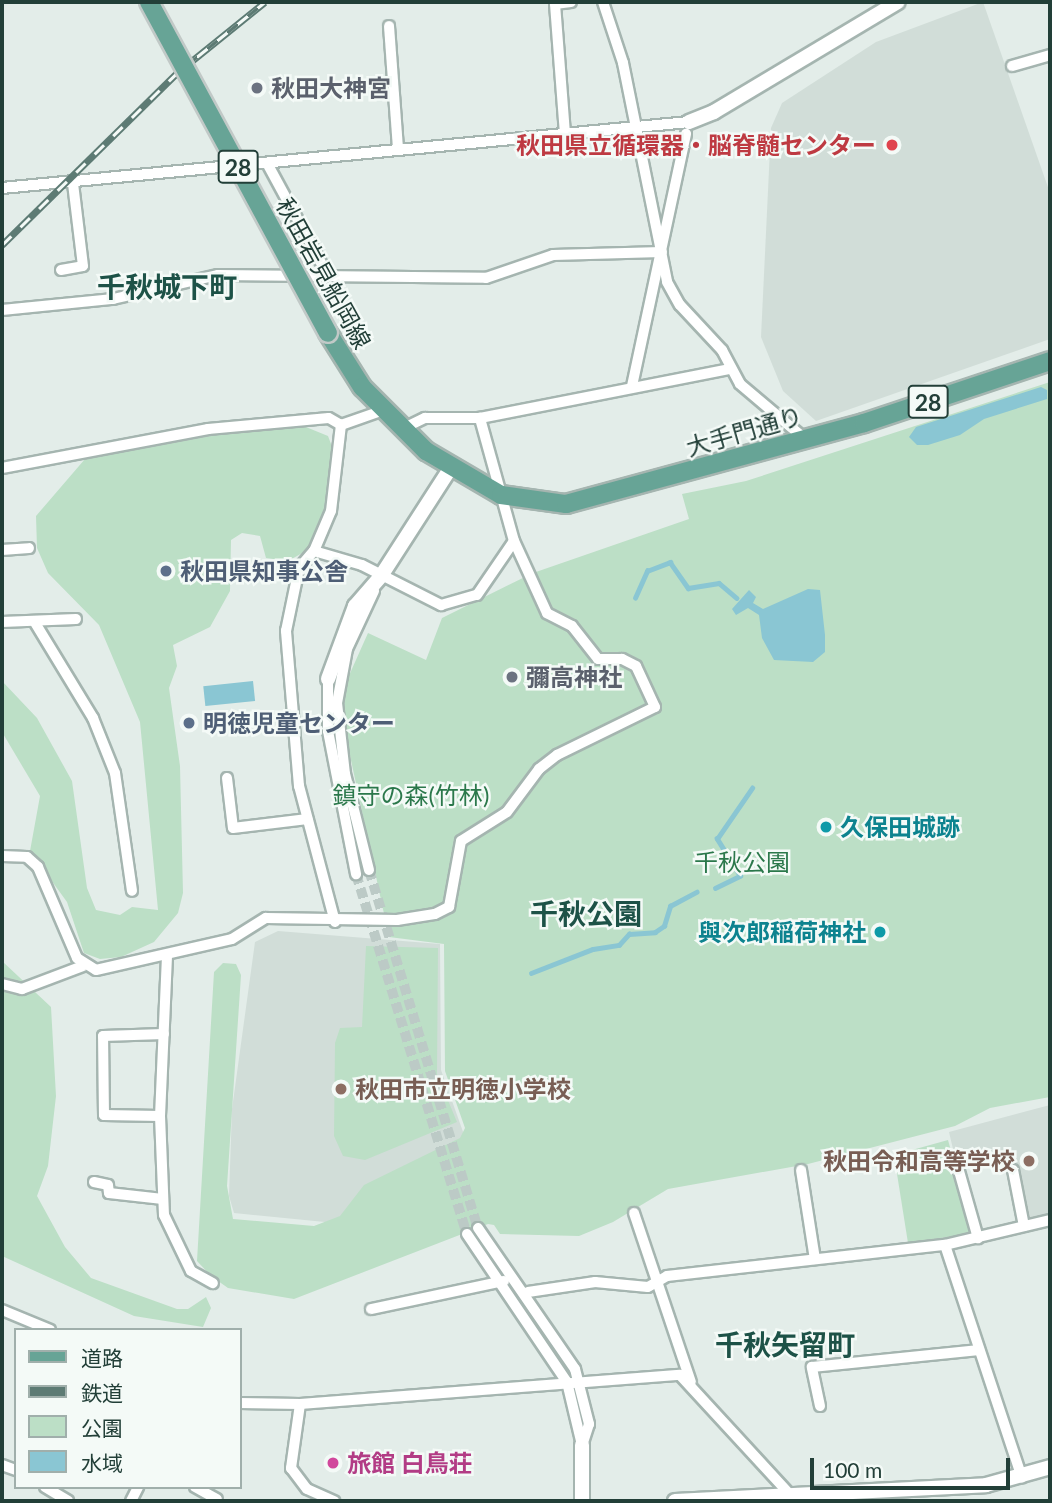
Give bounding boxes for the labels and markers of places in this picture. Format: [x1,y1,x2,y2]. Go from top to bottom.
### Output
place label: 秋田大神宮 [271,74,391,102]
marker: 秋田大神宮 [249,80,265,96]
place label: 秋田県立循環器・脳脊髄センター [516,131,876,159]
marker: 秋田県立循環器・脳脊髄センター [882,135,902,155]
place label: 秋田県知事公舎 [180,557,348,585]
marker: 秋田県知事公舎 [158,563,174,579]
place label: 彌高神社 [526,663,622,691]
marker: 彌高神社 [504,669,520,685]
place label: 明徳児童センター [203,709,395,737]
marker: 明徳児童センター [181,715,197,731]
place label: 久保田城跡 [840,813,960,841]
marker: 久保田城跡 [818,819,834,835]
place label: 與次郎稲荷神社 [698,918,866,946]
marker: 與次郎稲荷神社 [872,924,888,940]
place label: 秋田市立明徳小学校 [355,1075,571,1103]
marker: 秋田市立明徳小学校 [333,1081,349,1097]
place label: 秋田令和高等学校 [823,1147,1015,1175]
marker: 秋田令和高等学校 [1021,1153,1037,1169]
place label: 旅館 白鳥荘 [347,1449,473,1477]
marker: 旅館 白鳥荘 [325,1455,341,1471]

